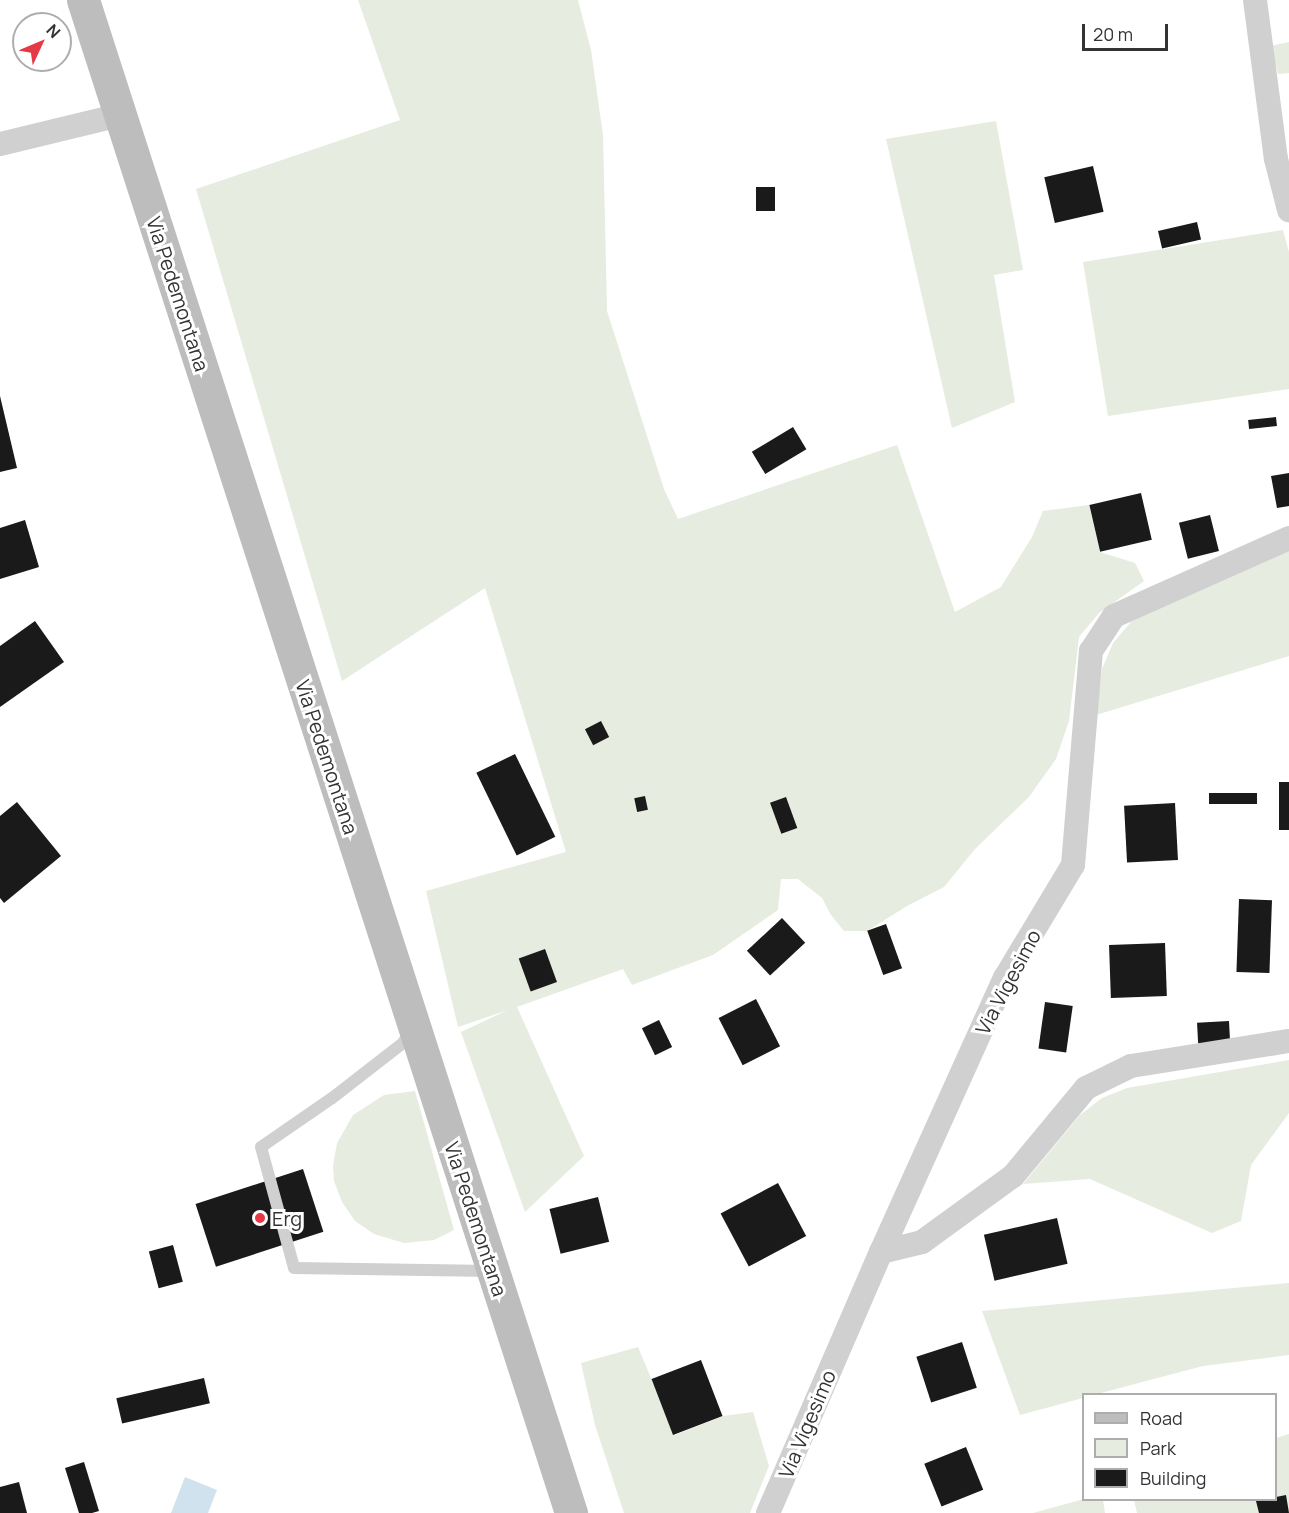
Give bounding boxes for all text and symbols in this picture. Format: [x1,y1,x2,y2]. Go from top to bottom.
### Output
north arrow [12,12,72,72]
scale bar [1085,12,1170,50]
text: N [42,19,65,43]
text: 20 m [1093,22,1133,46]
street label: Via Pedemontana [142,214,214,374]
street label: Via Pedemontana [291,677,363,837]
street label: Via Vigesimo [970,926,1046,1038]
street label: Via Pedemontana [440,1139,512,1299]
place label: Erg [272,1206,302,1230]
marker: Erg [253,1211,267,1225]
street label: Via Vigesimo [773,1366,841,1482]
legend [1082,1393,1277,1501]
text: Road [1140,1406,1183,1430]
text: Park [1140,1436,1176,1460]
text: Building [1140,1466,1206,1490]

